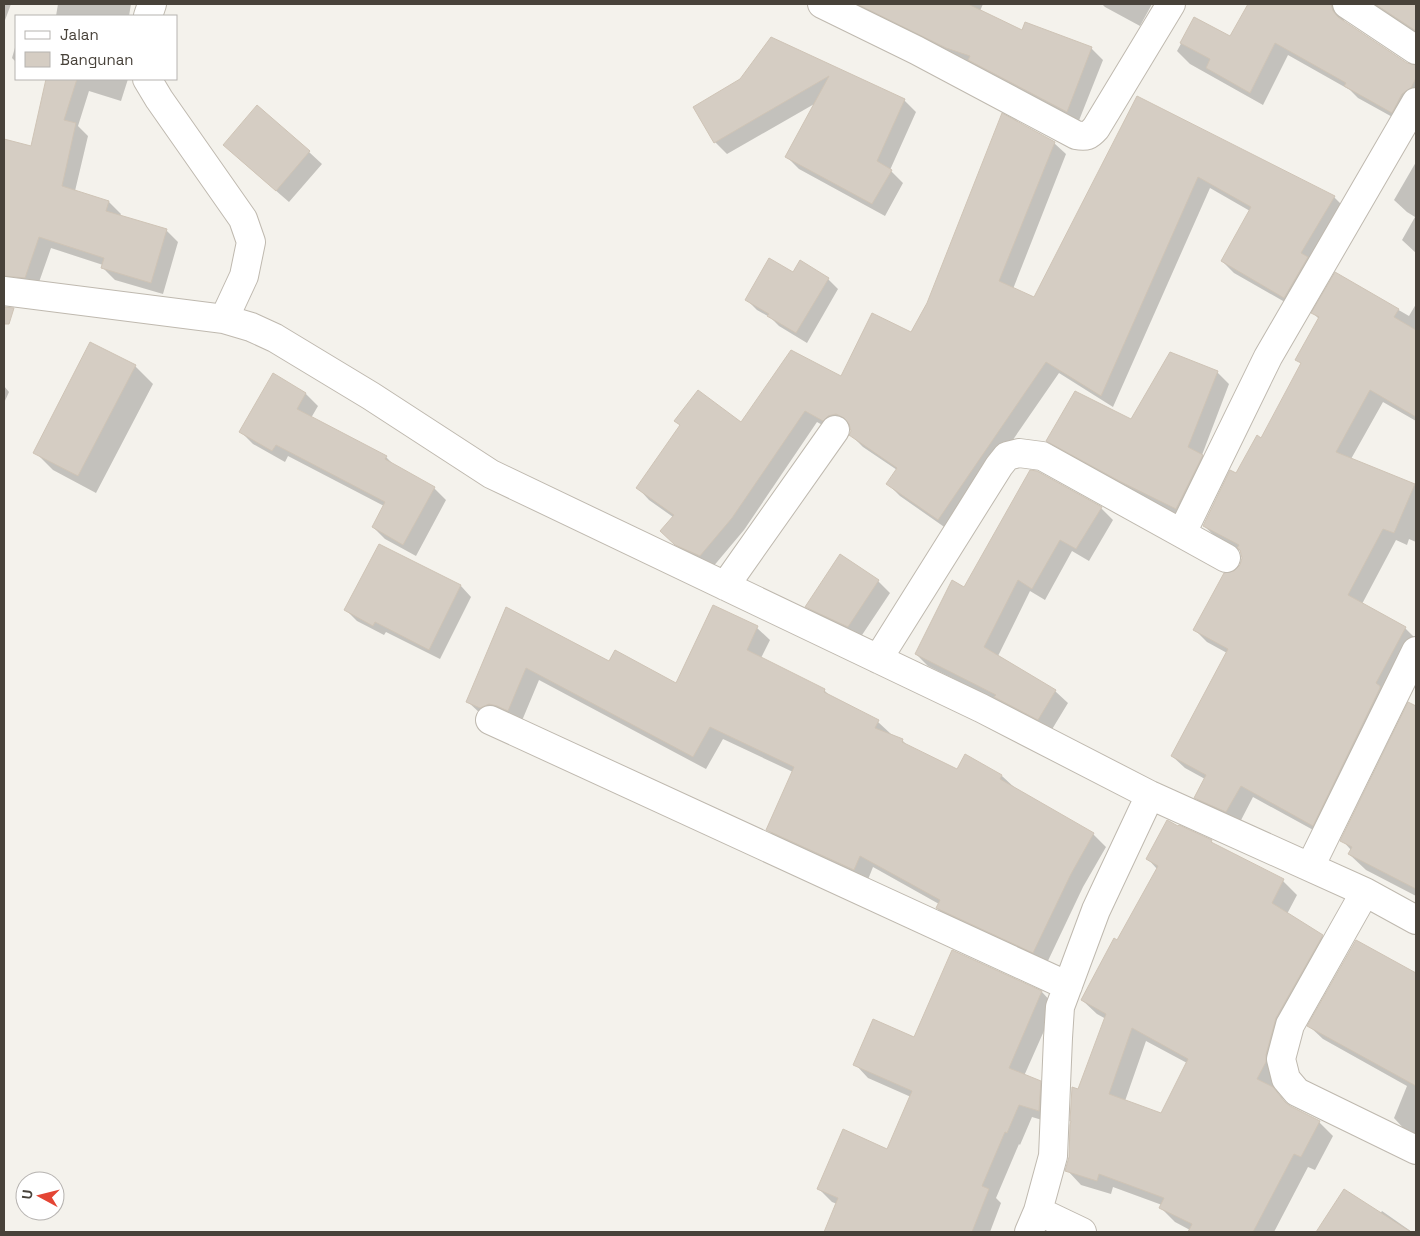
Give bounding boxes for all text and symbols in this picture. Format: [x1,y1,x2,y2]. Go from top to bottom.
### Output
legend [15,15,178,80]
text: Jalan [60,25,99,44]
text: Bangunan [60,50,134,69]
north arrow [15,1171,65,1221]
text: U [18,1189,37,1200]

